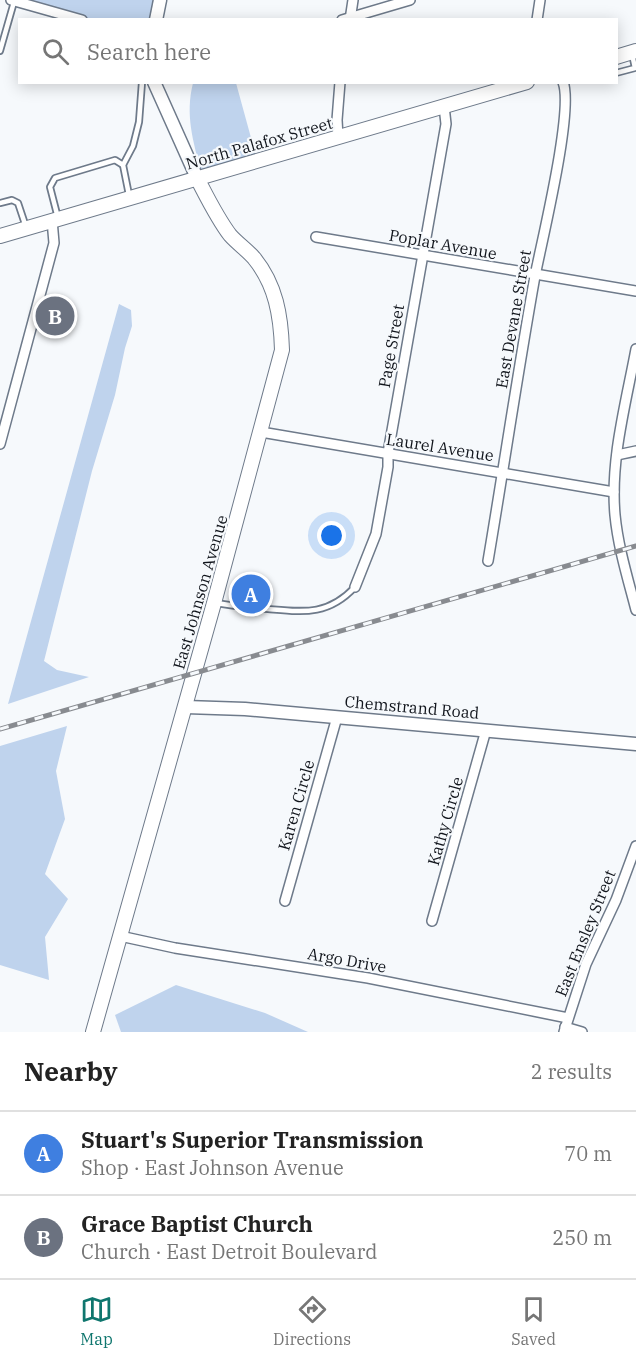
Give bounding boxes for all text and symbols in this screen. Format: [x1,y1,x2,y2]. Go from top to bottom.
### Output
search box [18,18,618,84]
icon: search [39,35,72,68]
text: Search here [87,37,211,66]
street label: North Palafox Street [183,112,335,174]
street label: Poplar Avenue [388,225,498,263]
street label: East Devane Street [491,248,535,390]
pin: B [36,294,74,338]
street label: Page Street [374,302,408,389]
street label: Laurel Avenue [385,429,495,465]
street label: East Johnson Avenue [168,513,232,671]
your location [317,521,346,550]
pin: A [232,572,270,616]
street label: Chemstrand Road [344,691,480,723]
street label: Karen Circle [273,757,319,853]
street label: Kathy Circle [423,774,467,868]
street label: East Ensley Street [550,866,620,999]
street label: Argo Drive [306,943,388,977]
text: Nearby [24,1054,118,1088]
text: 2 results [531,1058,612,1085]
text: Stuart's Superior Transmission [81,1125,424,1154]
text: A [37,1140,50,1167]
text: 70 m [564,1140,612,1167]
text: Shop · East Johnson Avenue [81,1154,344,1181]
text: Grace Baptist Church [81,1209,313,1238]
text: B [36,1224,51,1251]
text: 250 m [552,1224,612,1251]
text: Church · East Detroit Boulevard [81,1238,378,1265]
tab: Map [80,1293,113,1349]
tab: Directions [273,1293,351,1349]
tab: Saved [511,1293,556,1349]

